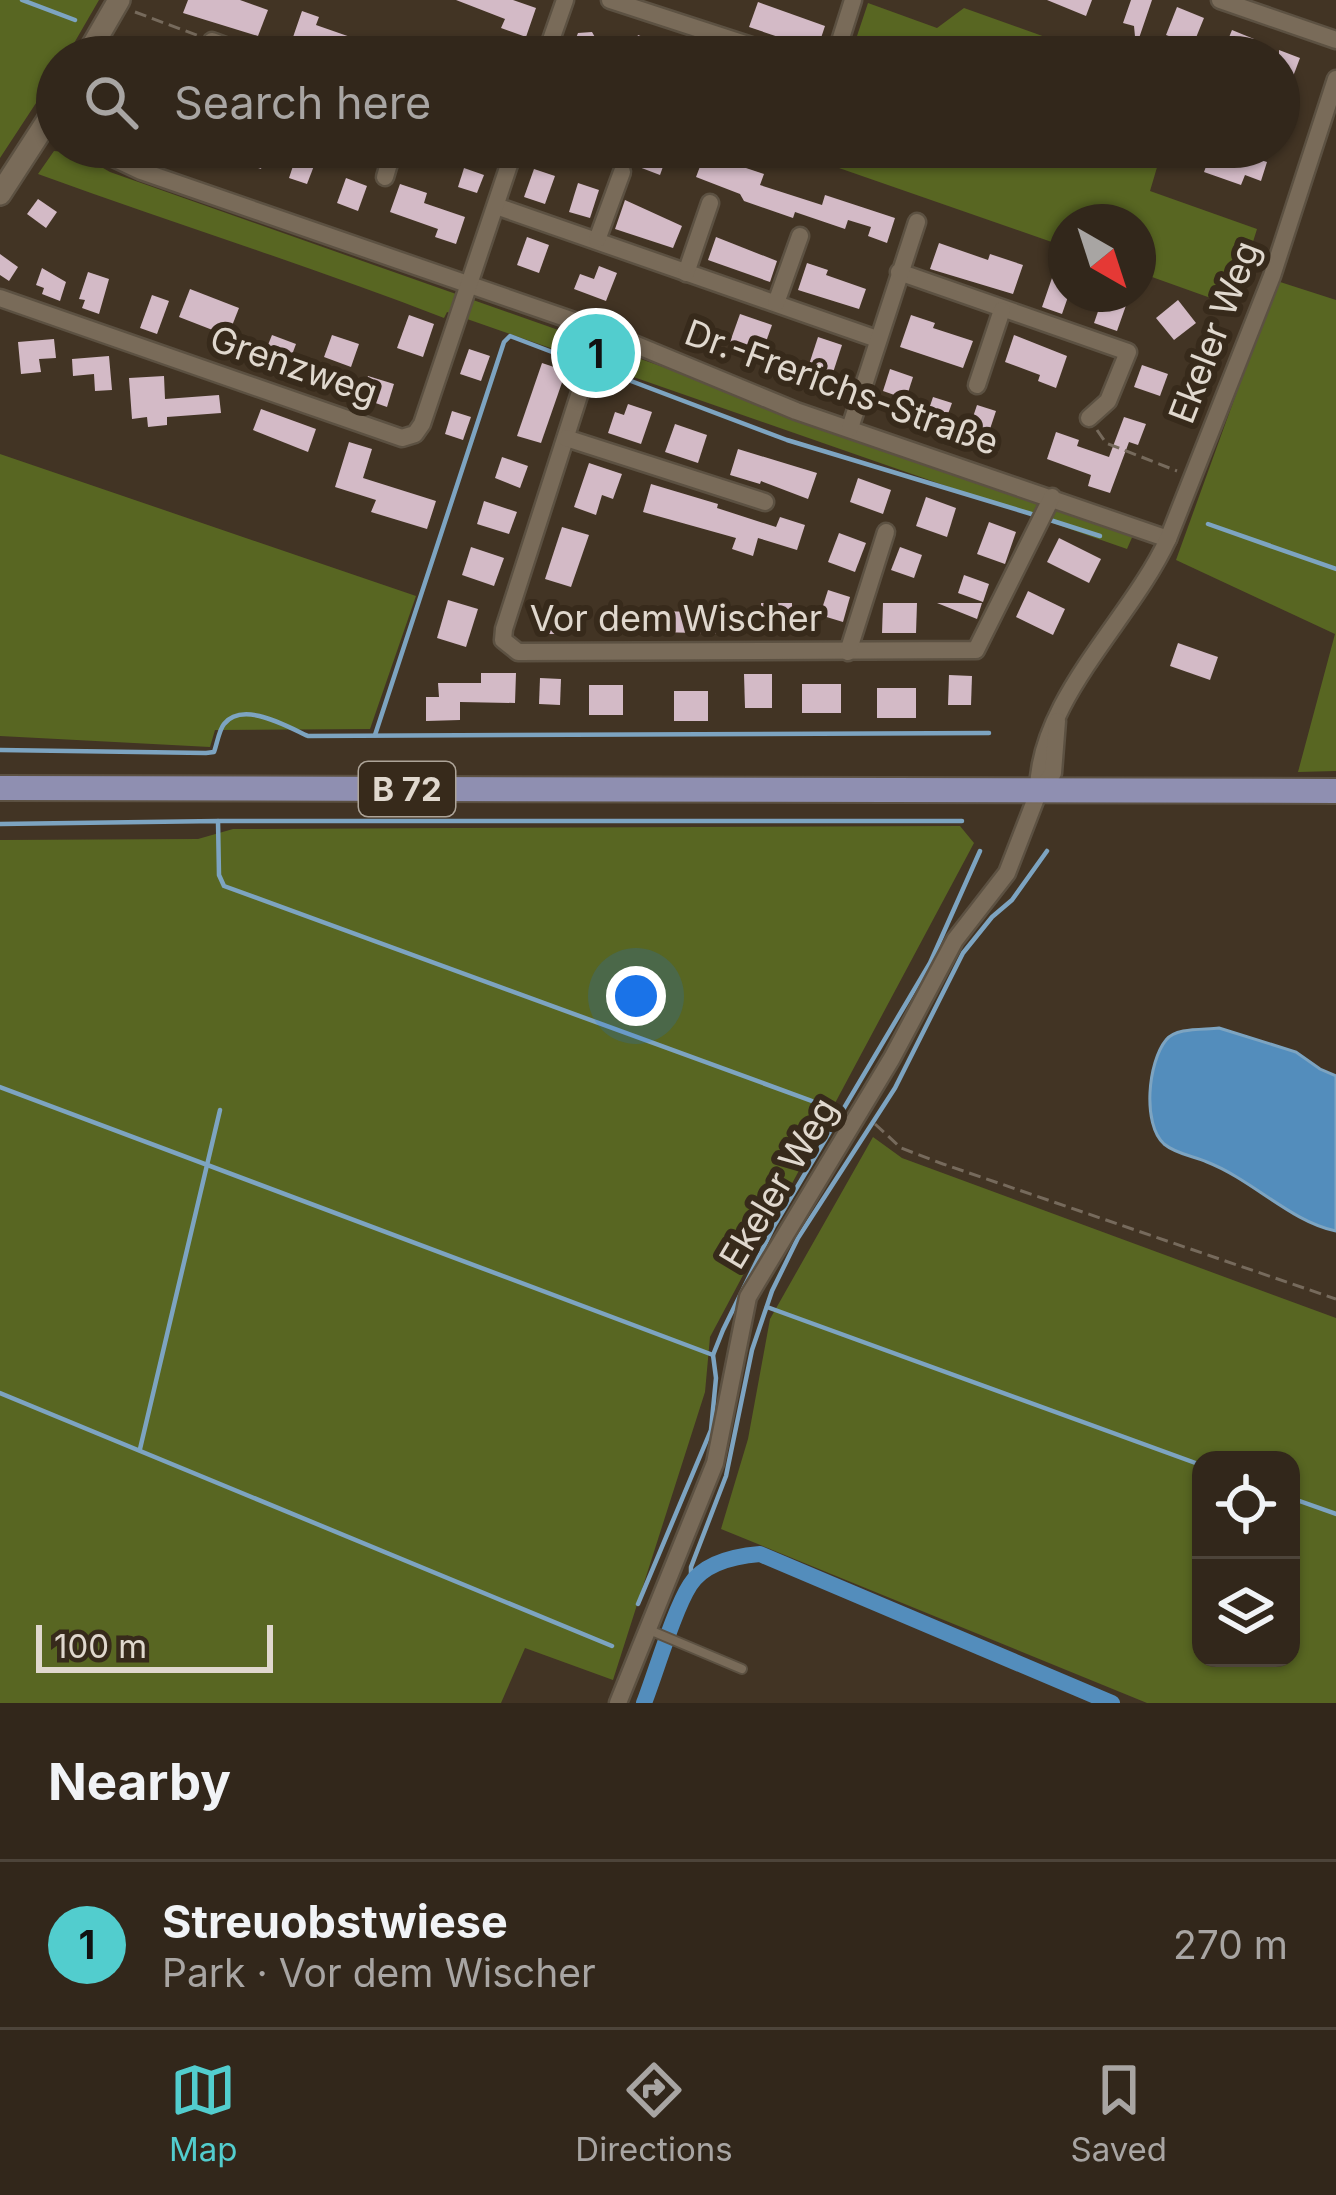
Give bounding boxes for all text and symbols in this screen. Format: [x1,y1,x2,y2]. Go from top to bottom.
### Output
search box [36,36,1300,168]
icon: search [78,69,144,135]
text: Search here [174,75,431,130]
north arrow [1048,204,1156,312]
street label: Ekeler Weg [1159,235,1269,429]
pin: 1 [557,308,635,398]
street label: Dr.-Frerichs-Straße [679,310,1005,464]
street label: Grenzweg [205,316,383,414]
street label: Vor dem Wischer [530,596,822,640]
road number: B 72 [359,762,455,816]
your location [606,966,666,1026]
street label: Ekeler Weg [710,1090,846,1276]
map controls [1192,1451,1300,1667]
button: locate [1192,1451,1300,1559]
button: layers [1192,1559,1300,1667]
scale bar [36,1619,273,1672]
text: 100 m [54,1626,147,1666]
text: Nearby [48,1751,231,1812]
text: Streuobstwiese [162,1894,508,1949]
text: 1 [79,1921,95,1968]
text: 270 m [1173,1921,1288,1968]
text: Park · Vor dem Wischer [162,1949,596,1996]
tab: Map [169,2057,237,2169]
tab: Directions [575,2057,733,2169]
tab: Saved [1070,2057,1167,2169]

